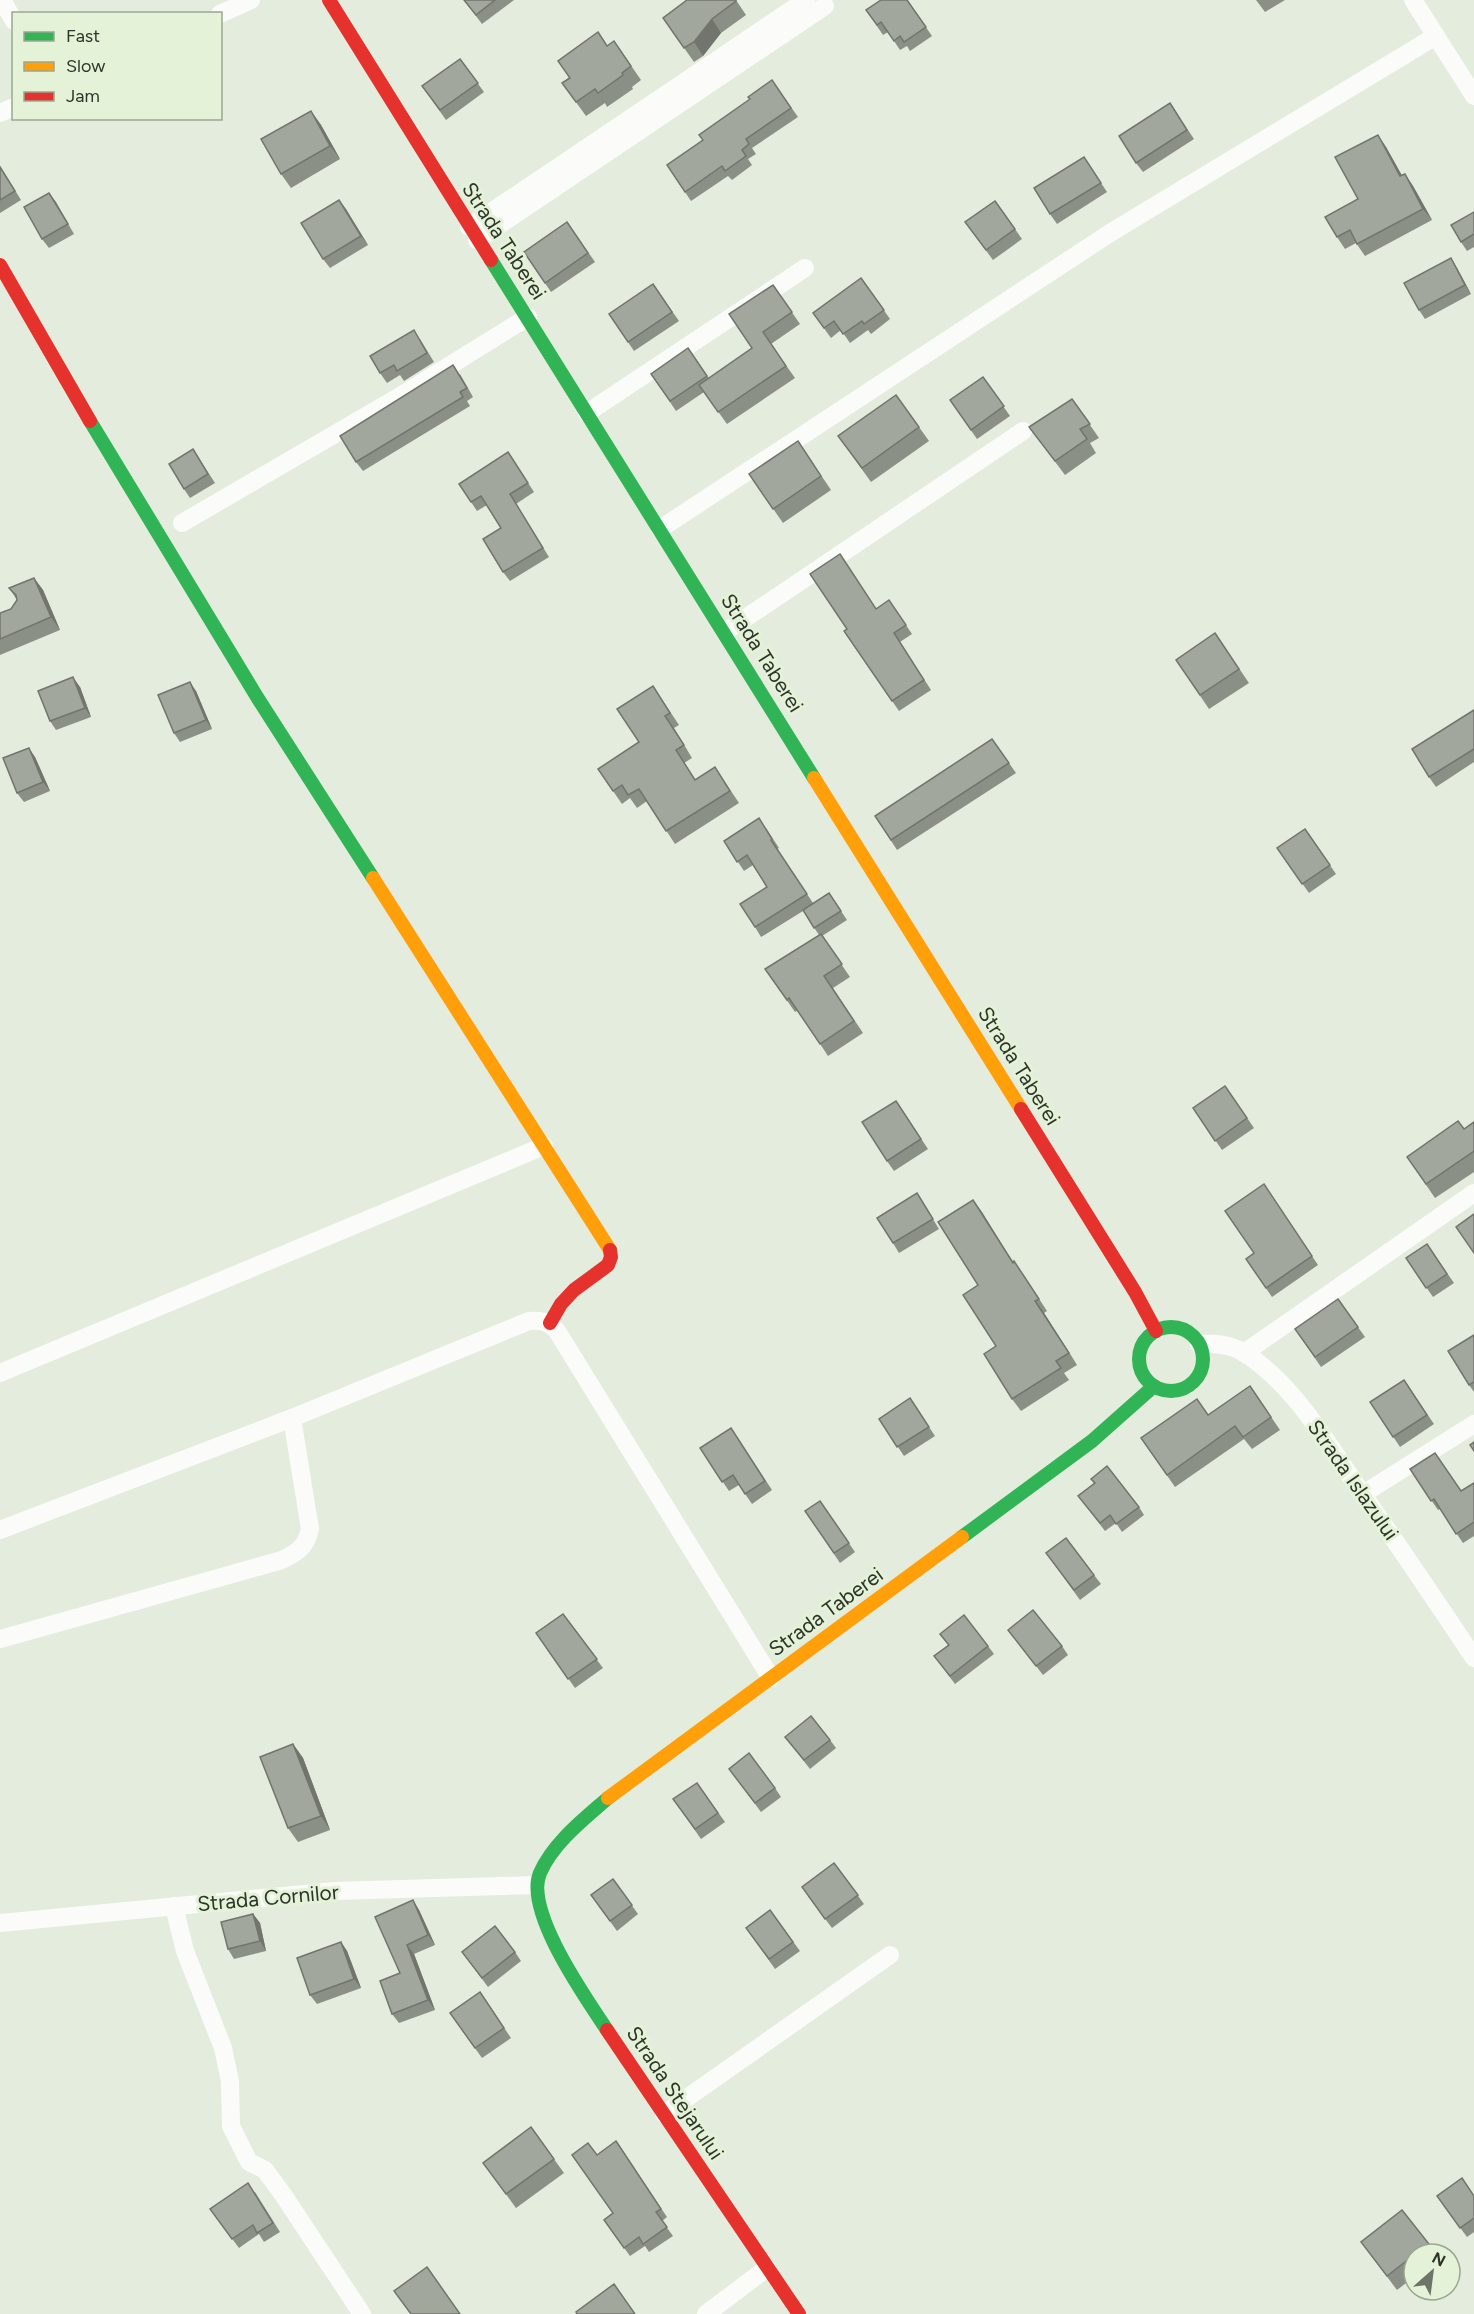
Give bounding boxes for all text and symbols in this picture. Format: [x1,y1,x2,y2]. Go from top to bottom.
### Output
legend [12,12,222,120]
text: Fast [66,25,100,47]
text: Slow [66,55,105,77]
text: Jam [66,85,100,107]
street label: Strada Taberei [457,177,552,304]
street label: Strada Taberei [716,589,809,717]
street label: Strada Taberei [973,1002,1066,1130]
street label: Strada Islazului [1303,1415,1404,1545]
street label: Strada Taberei [764,1562,888,1661]
street label: Strada Cornilor [196,1879,340,1916]
street label: Strada Stejarului [622,2021,729,2164]
north arrow [1402,2242,1462,2302]
text: N [1429,2248,1449,2270]

